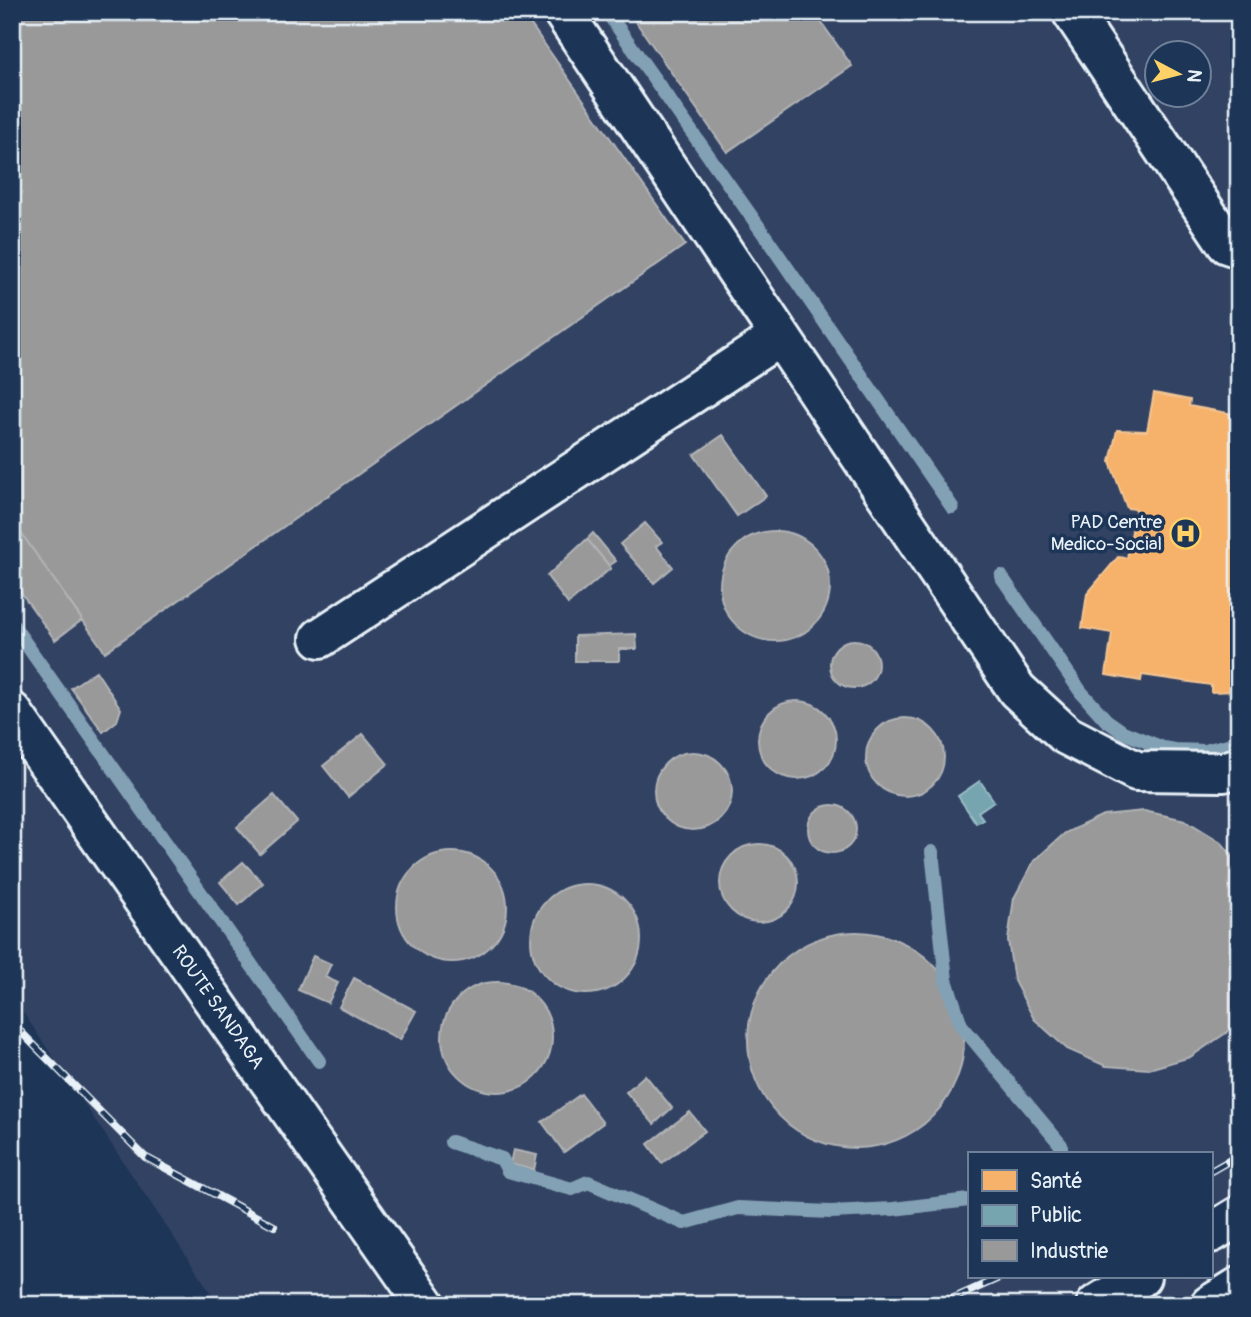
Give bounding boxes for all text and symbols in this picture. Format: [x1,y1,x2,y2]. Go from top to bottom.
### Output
north arrow [1142,38,1212,108]
text: N [1181,68,1207,84]
place label: PAD Centre Medico-Social [1051,510,1163,556]
hospital icon: PAD Centre Medico-Social [1168,516,1202,550]
street label: ROUTE SANDAGA [167,941,270,1074]
legend [968,1152,1212,1278]
text: Santé [1030,1168,1083,1195]
text: Public [1030,1202,1082,1229]
text: Industrie [1030,1238,1109,1265]

